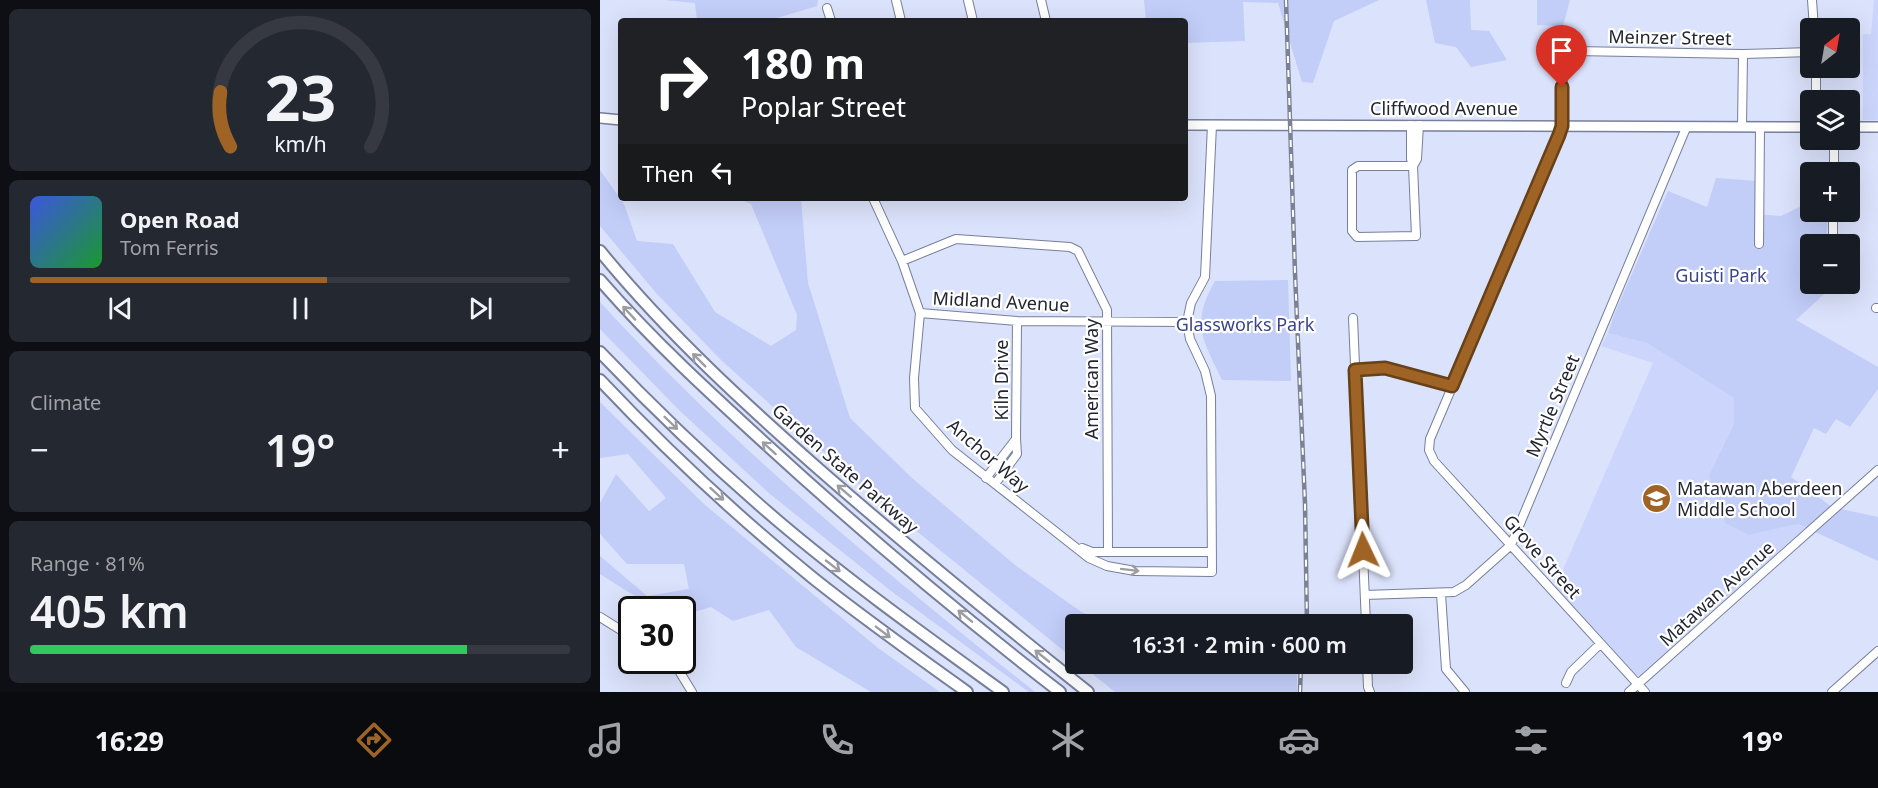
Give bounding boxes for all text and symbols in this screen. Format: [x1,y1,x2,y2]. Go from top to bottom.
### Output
north arrow [1800,18,1860,78]
map controls [1800,18,1860,294]
street label: Meinzer Street [1608,24,1732,50]
pin [1536,25,1587,87]
text: 180 m [741,34,865,91]
icon: arrive [1545,34,1578,67]
icon: right [642,42,720,120]
text: 23 [264,54,336,139]
text: Poplar Street [741,88,906,125]
button: layers [1800,90,1860,150]
street label: Cliffwood Avenue [1370,96,1518,120]
text: km/h [274,129,326,158]
icon: left [706,156,739,189]
text: Then [642,158,694,188]
button: + [1800,162,1860,222]
text: Open Road [120,204,240,234]
text: Tom Ferris [120,234,219,261]
button: − [1800,234,1860,294]
park label: Guisti Park [1675,263,1767,287]
street label: Midland Avenue [932,285,1070,317]
icon: previous [104,292,137,325]
icon: pause [284,292,317,325]
icon: next [464,292,497,325]
one-way arrow [622,305,636,320]
park label: Glassworks Park [1176,312,1315,336]
street label: American Way [1079,318,1103,439]
street label: Kiln Drive [989,340,1013,420]
street label: Myrtle Street [1520,350,1585,461]
one-way arrow [692,352,707,367]
text: Climate [30,389,101,416]
street label: Garden State Parkway [767,398,925,539]
street label: Anchor Way [943,413,1035,498]
one-way arrow [663,416,678,431]
text: 19° [265,419,335,480]
text: − [30,427,49,472]
text: + [551,427,570,472]
one-way arrow [762,441,777,455]
place label: Matawan Aberdeen Middle School [1677,476,1842,521]
school or university icon: Matawan Aberdeen Middle School [1640,483,1672,515]
one-way arrow [836,484,852,497]
one-way arrow [709,487,724,501]
street label: Grove Street [1499,509,1587,604]
position arrow [1331,518,1395,582]
street label: Matawan Avenue [1654,535,1779,651]
text: Range · 81% [30,550,145,577]
one-way arrow [825,559,841,572]
one-way arrow [1119,564,1139,575]
text: 405 km [30,580,189,641]
speed limit sign: 30 [618,596,696,674]
one-way arrow [957,610,973,623]
one-way arrow [875,626,891,638]
text: 16:31 · 2 min · 600 m [1131,629,1347,659]
one-way arrow [1034,649,1050,662]
icon: directions [353,719,395,761]
icon: music [585,719,627,761]
icon: phone [816,719,858,761]
icon: climate [1047,719,1089,761]
icon: car [1278,719,1320,761]
icon: filters [1510,719,1552,761]
text: 16:29 [95,722,164,759]
text: 19° [1741,722,1783,759]

